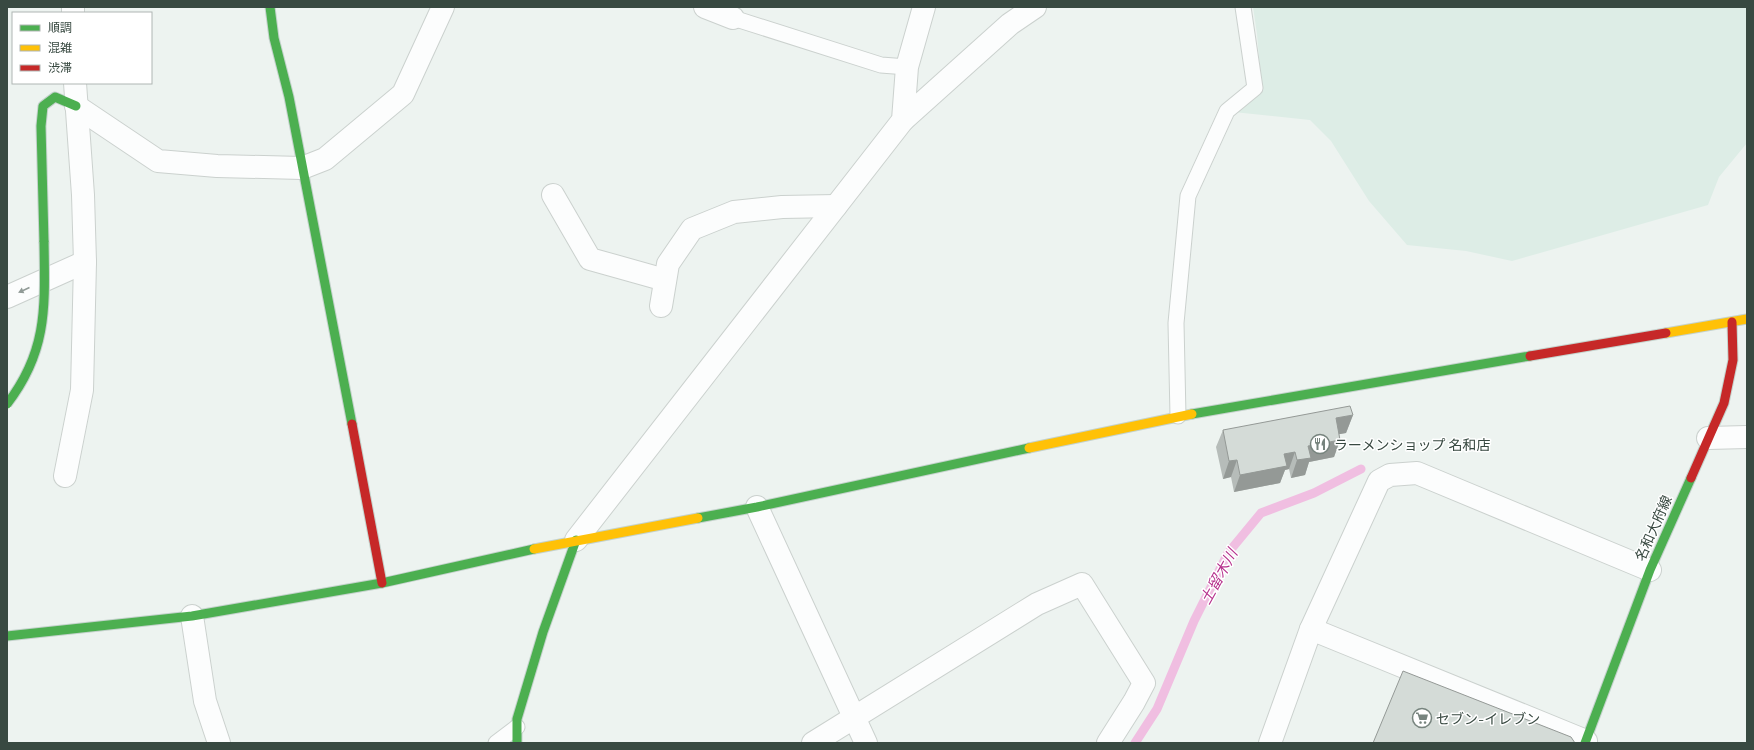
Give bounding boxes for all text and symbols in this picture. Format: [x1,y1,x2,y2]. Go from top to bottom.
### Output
legend [12,12,152,84]
text: 順調 [48,20,72,34]
text: 混雑 [48,40,72,54]
text: 渋滞 [48,60,72,74]
one-way arrow [18,286,30,293]
restaurant icon: ラーメンショップ 名和店 [1309,433,1331,455]
place label: ラーメンショップ 名和店 [1334,436,1491,453]
street label: 名和大府線 [1631,493,1675,563]
water label: 土留木川 [1196,544,1241,607]
supermarket icon: セブン-イレブン [1411,707,1433,729]
place label: セブン-イレブン [1436,710,1540,727]

